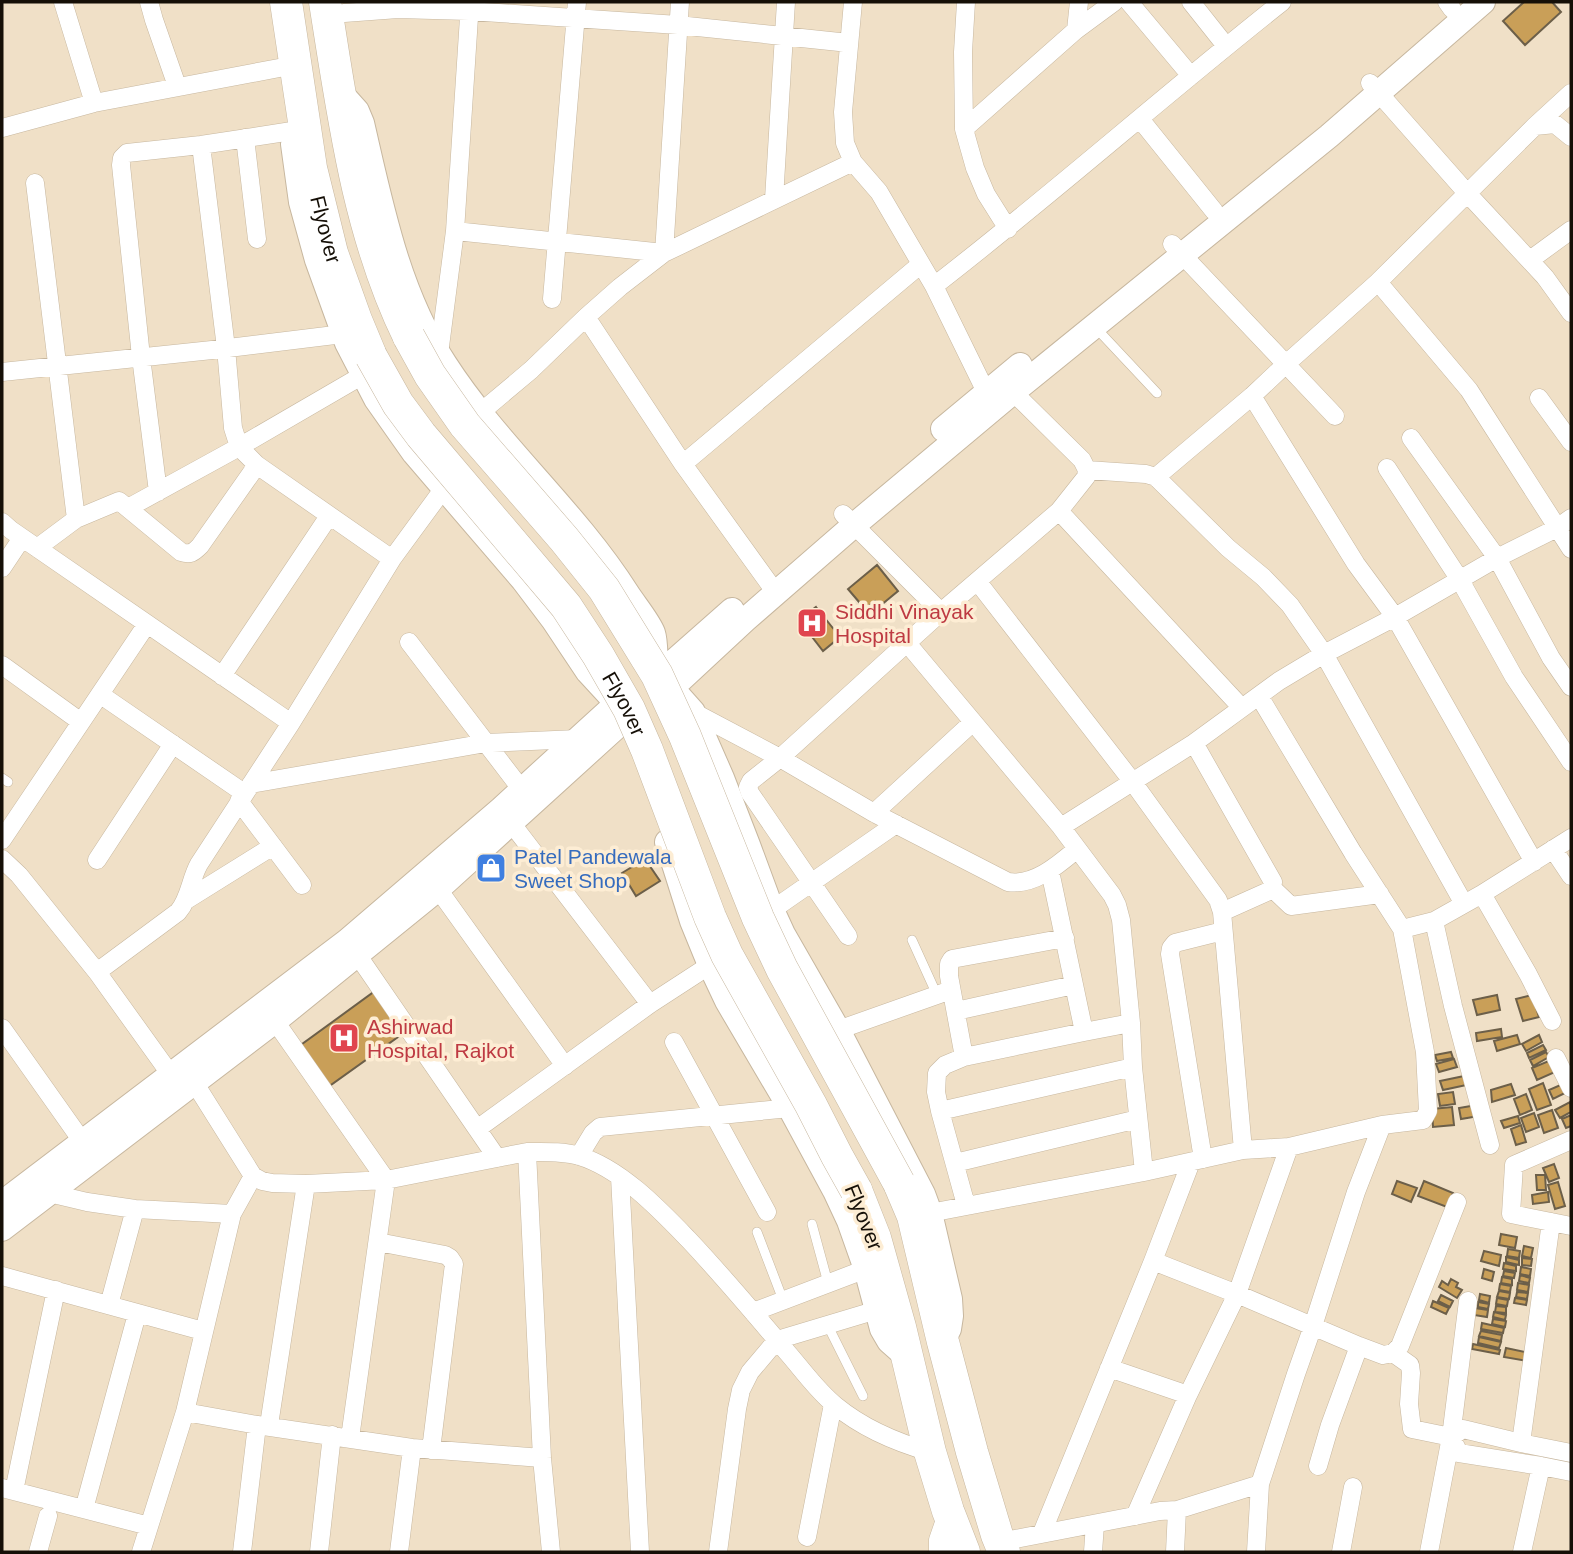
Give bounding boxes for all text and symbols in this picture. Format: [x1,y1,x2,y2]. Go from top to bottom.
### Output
street label: Flyover [307,193,346,266]
place label: Siddhi Vinayak Hospital [835,600,974,647]
hospital icon: Siddhi Vinayak Hospital [795,606,829,640]
street label: Flyover [599,668,651,739]
place label: Patel Pandewala Sweet Shop [514,845,672,892]
shop icon: Patel Pandewala Sweet Shop [474,851,508,885]
place label: Ashirwad Hospital, Rajkot [367,1015,514,1062]
hospital icon: Ashirwad Hospital, Rajkot [327,1021,361,1055]
street label: Flyover [840,1181,888,1253]

